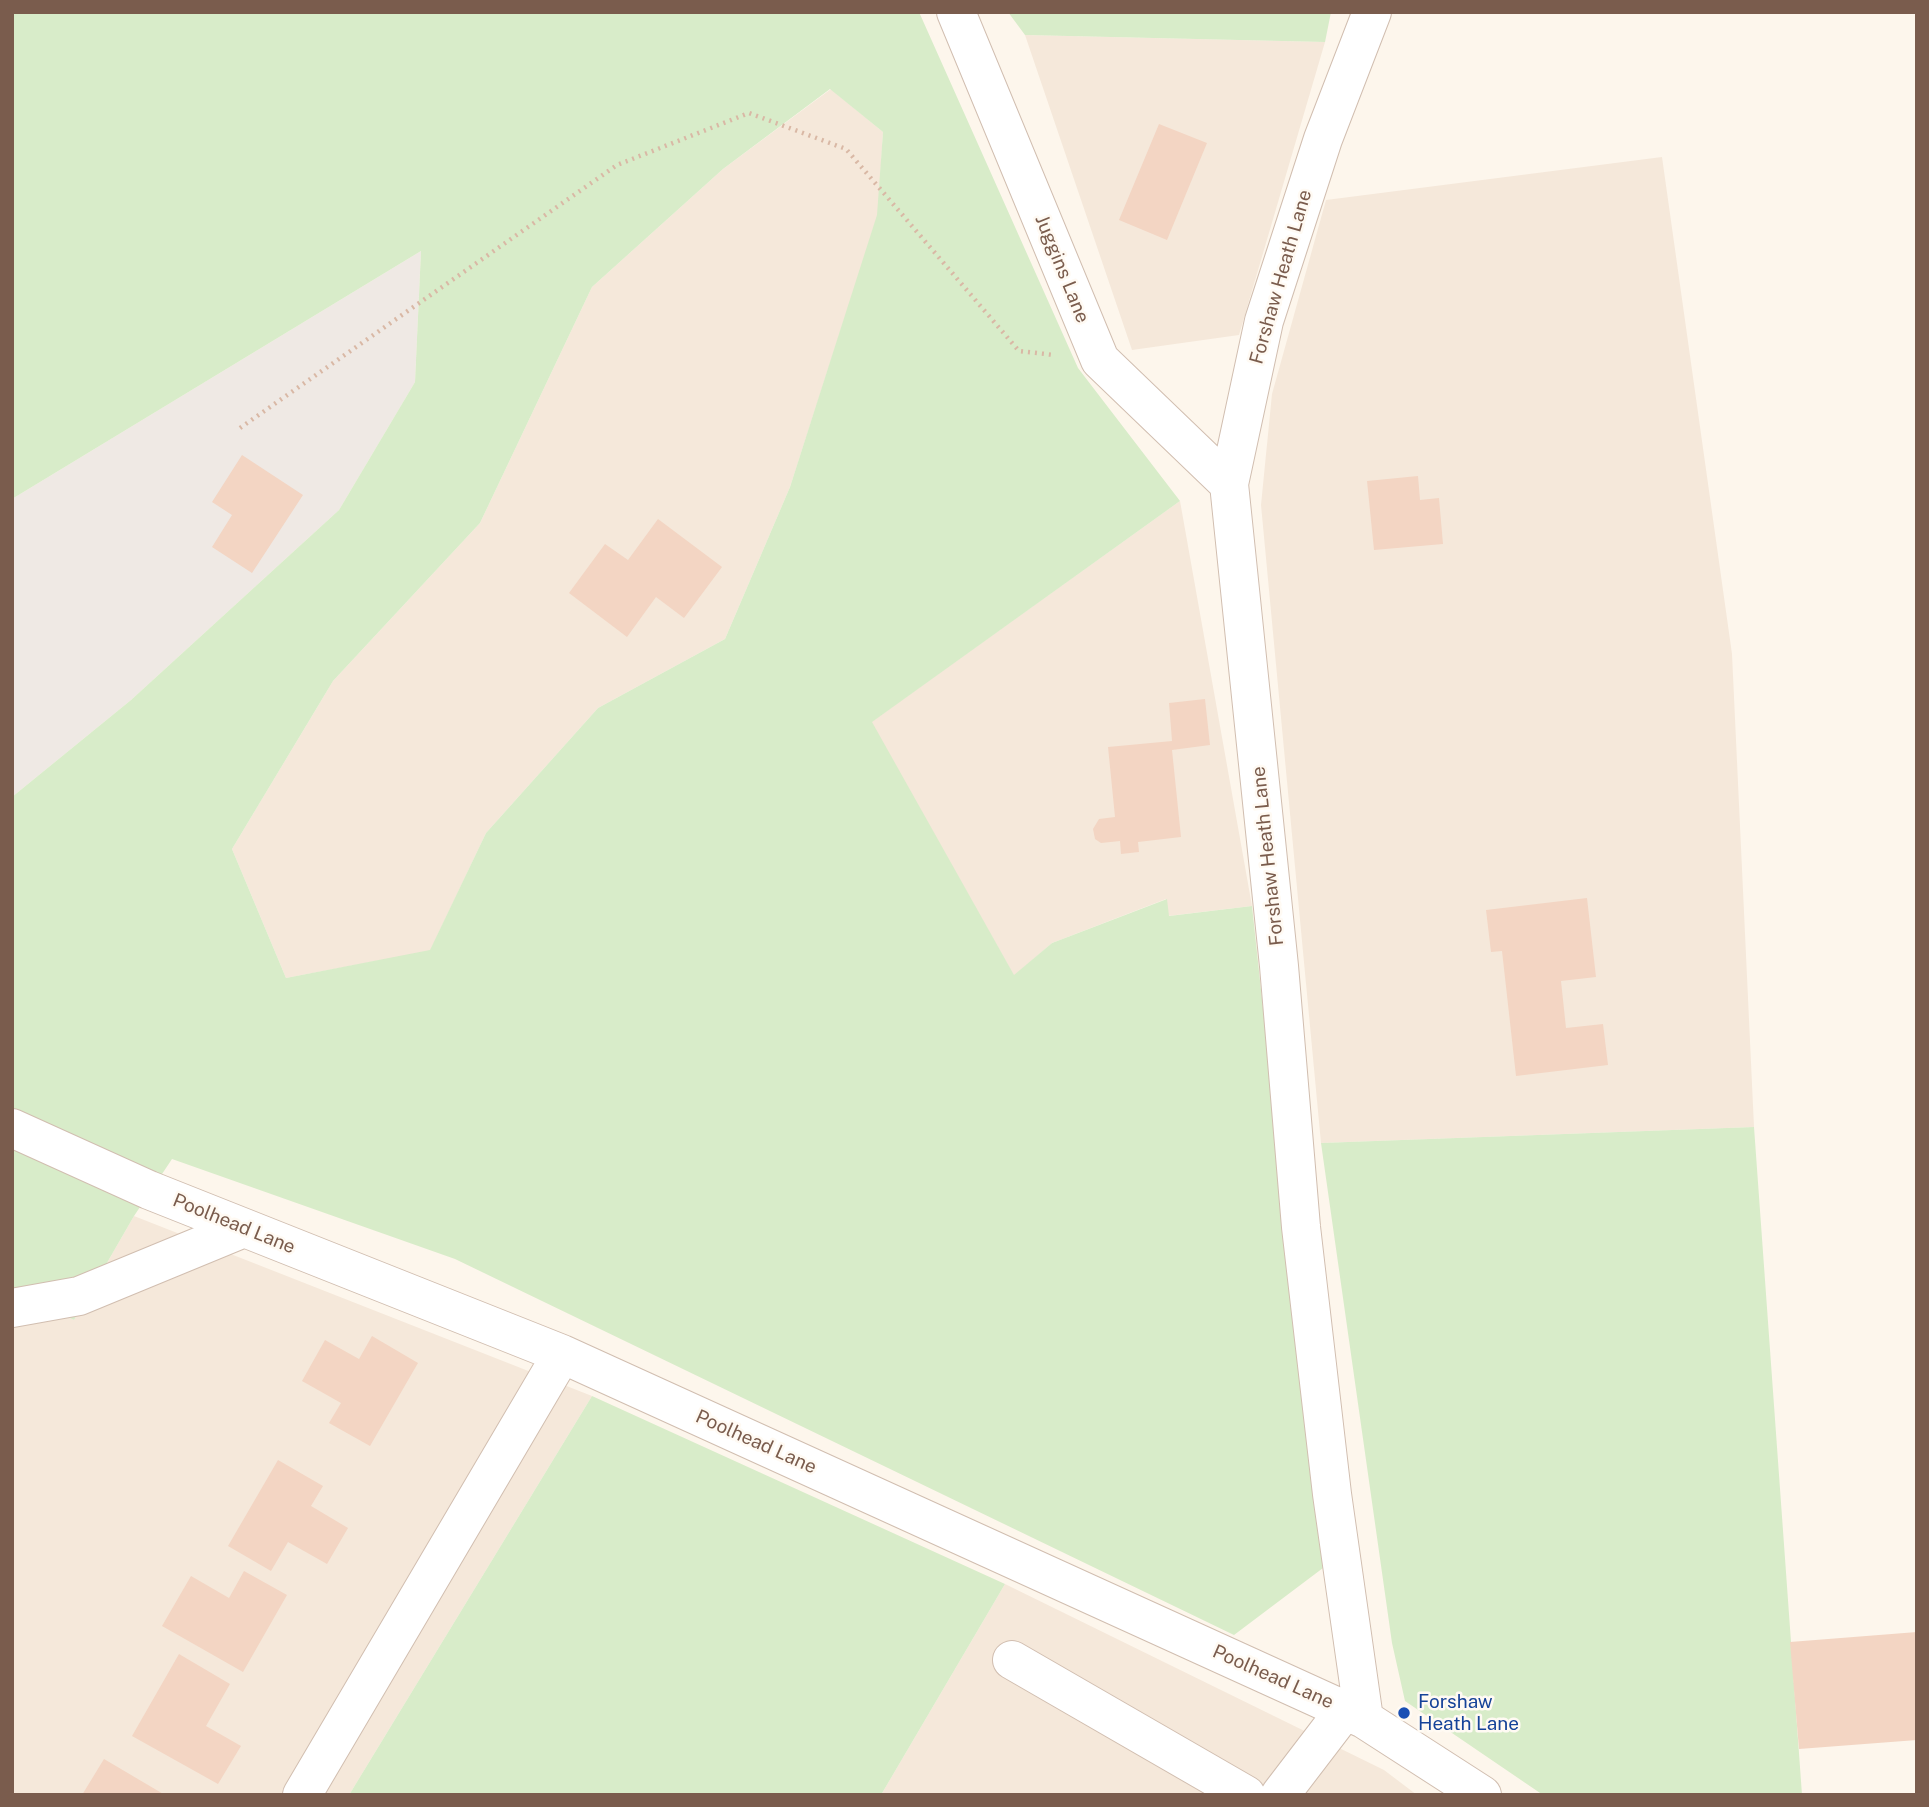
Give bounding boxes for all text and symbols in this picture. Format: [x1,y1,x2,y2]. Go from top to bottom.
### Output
street label: Forshaw Heath Lane [1245,187,1317,367]
street label: Juggins Lane [1030,212,1094,326]
street label: Forshaw Heath Lane [1247,765,1289,947]
street label: Poolhead Lane [169,1189,299,1259]
street label: Poolhead Lane [692,1405,820,1479]
street label: Poolhead Lane [1209,1640,1337,1714]
place label: Forshaw Heath Lane [1418,1691,1519,1735]
marker: Forshaw Heath Lane [1396,1705,1412,1721]

